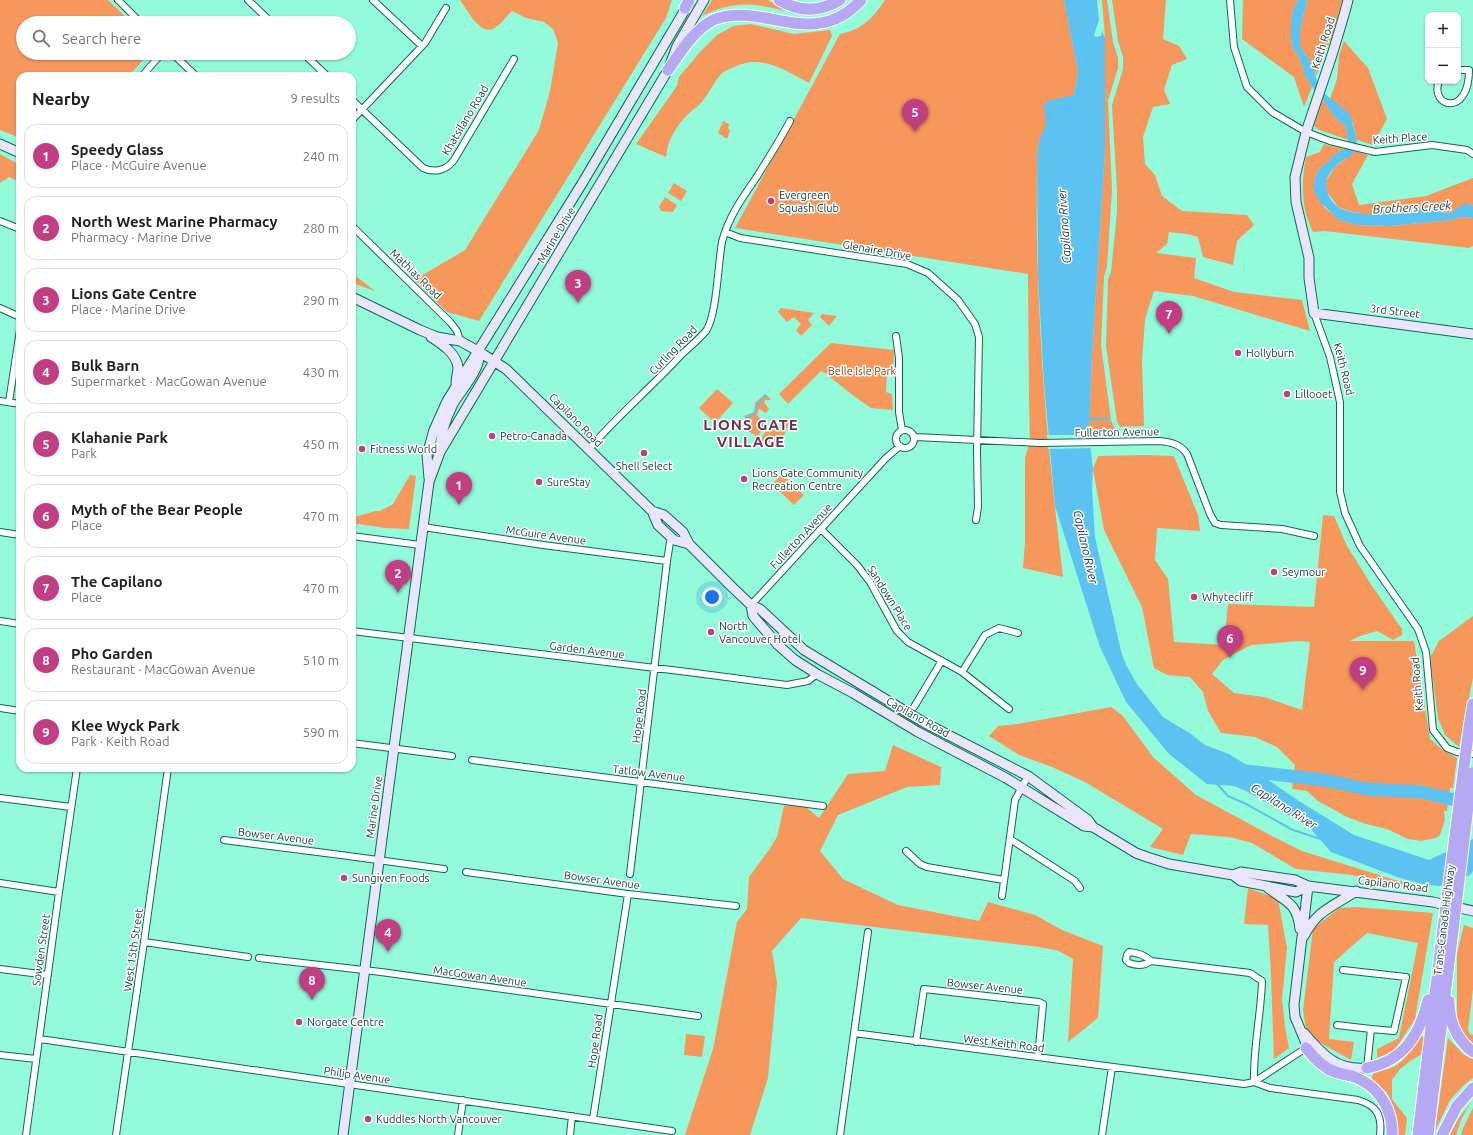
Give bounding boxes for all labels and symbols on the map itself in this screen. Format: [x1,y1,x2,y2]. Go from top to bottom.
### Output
street label: Keith Road [1309,16,1337,70]
street label: Khatsilano Road [439,83,491,157]
pin: 5 [902,99,928,132]
street label: Keith Place [1372,130,1428,146]
water label: Capilano River [1055,188,1073,264]
place label: Evergreen Squash Club [779,189,839,214]
marker: Evergreen Squash Club [766,196,776,206]
water label: Brothers Creek [1372,198,1452,216]
street label: Marine Drive [535,205,577,265]
street label: Glenaire Drive [842,238,912,262]
street label: Mathias Road [388,246,444,302]
pin: 3 [565,270,591,303]
pin: 7 [1156,301,1182,334]
street label: 3rd Street [1369,302,1421,320]
street label: Curling Road [647,323,699,377]
street label: Keith Road [1332,341,1356,397]
place label: Hollyburn [1246,347,1294,359]
marker: Hollyburn [1233,348,1243,358]
park label: Belle Isle Park [828,365,897,377]
place label: Lillooet [1295,388,1333,400]
marker: Lillooet [1282,389,1292,399]
street label: Capilano Road [547,391,605,449]
district label: LIONS GATE VILLAGE [703,416,799,450]
street label: Fullerton Avenue [1075,425,1159,439]
place label: Petro-Canada [500,430,567,442]
marker: Petro-Canada [487,431,497,441]
place label: Fitness World [370,443,437,455]
marker: Fitness World [357,444,367,454]
marker: Shell Select [639,448,649,458]
place label: Shell Select [616,460,673,472]
place label: Lions Gate Community Recreation Centre [752,467,864,492]
pin: 1 [446,472,472,505]
marker: Lions Gate Community Recreation Centre [739,474,749,484]
place label: SureStay [547,476,591,488]
marker: SureStay [534,477,544,487]
street label: Fullerton Avenue [768,501,834,571]
water label: Capilano River [1071,509,1101,586]
street label: McGuire Avenue [505,523,587,547]
pin: 2 [385,560,411,593]
street label: Sandown Place [865,563,915,633]
place label: Seymour [1282,566,1326,578]
marker: Seymour [1269,567,1279,577]
your location [702,587,722,607]
place label: Whytecliff [1202,591,1254,603]
marker: Whytecliff [1189,592,1199,602]
place label: North Vancouver Hotel [719,620,801,645]
pin: 6 [1217,625,1243,658]
marker: North Vancouver Hotel [706,627,716,637]
street label: Garden Avenue [549,639,625,661]
pin: 9 [1350,657,1376,690]
street label: Keith Road [1409,657,1425,711]
street label: Hope Road [630,688,648,744]
street label: Capilano Road [884,695,952,739]
street label: Tatlow Avenue [612,763,686,783]
street label: Marine Drive [364,775,384,839]
water label: Capilano River [1249,781,1320,832]
street label: Bowser Avenue [237,825,315,847]
street label: Trans-Canada Highway [1431,863,1457,976]
street label: Bowser Avenue [563,869,641,891]
place label: Sungiven Foods [352,872,430,884]
marker: Sungiven Foods [339,873,349,883]
street label: Capilano Road [1357,874,1429,894]
street label: West 15th Street [121,907,145,992]
street label: Sowden Street [30,912,52,987]
pin: 4 [375,919,401,952]
street label: MacGowan Avenue [433,964,527,988]
pin: 8 [299,967,325,1000]
street label: Bowser Avenue [946,976,1024,996]
street label: Hope Road [585,1013,605,1069]
place label: Norgate Centre [307,1016,384,1028]
marker: Norgate Centre [294,1017,304,1027]
street label: West Keith Road [963,1032,1045,1054]
street label: Philip Avenue [323,1064,391,1086]
place label: Kuddles North Vancouver [376,1113,503,1125]
marker: Kuddles North Vancouver [363,1114,373,1124]

